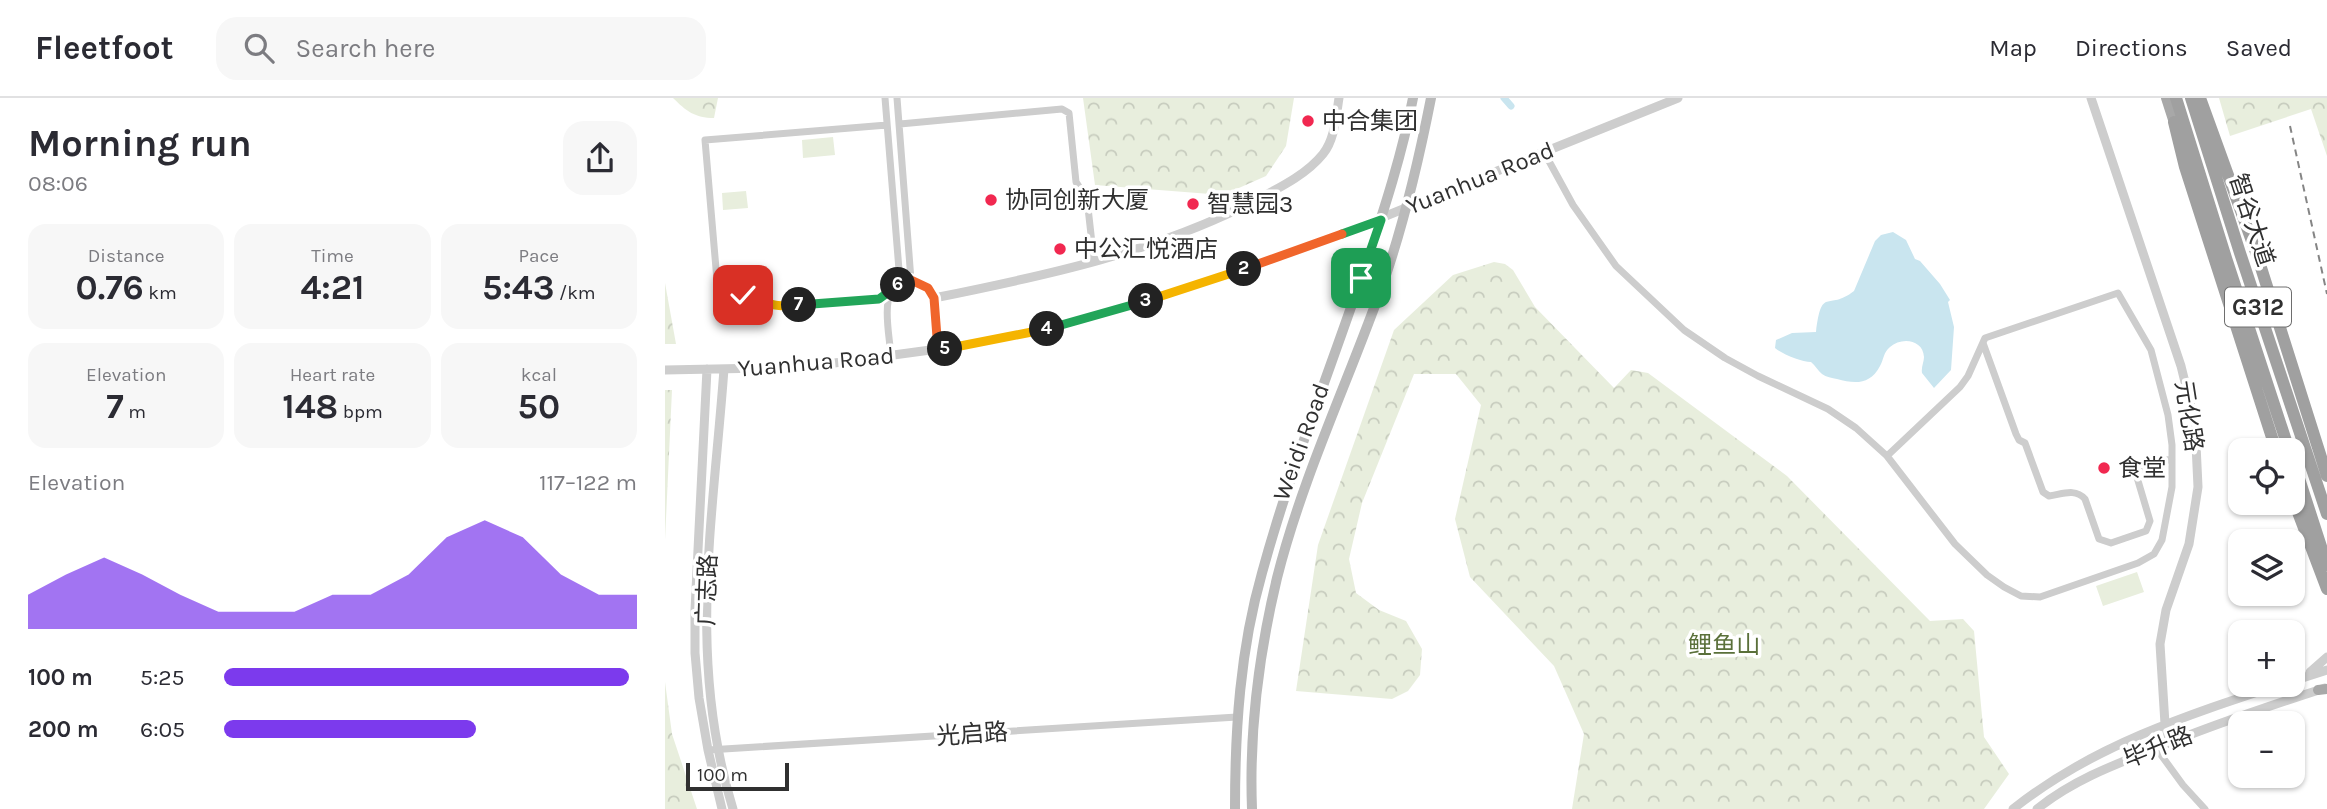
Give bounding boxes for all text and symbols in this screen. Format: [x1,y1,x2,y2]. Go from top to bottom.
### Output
search box [216,17,706,80]
text: Fleetfoot [35,29,174,67]
icon: search [240,29,278,67]
text: Search here [296,33,435,64]
text: Map [1989,34,2037,62]
text: Directions [2075,34,2188,62]
text: Saved [2226,34,2292,62]
place label: 中合集团 [1322,107,1418,135]
marker: 中合集团 [1300,113,1316,129]
text: Morning run [28,121,252,166]
button: share [563,121,637,195]
street label: Yuanhua Road [1402,136,1558,220]
text: 08:06 [28,170,88,197]
street label: 智谷大道 [2224,170,2280,270]
place label: 协同创新大厦 [1005,186,1149,214]
place label: 智慧园3 [1207,190,1293,218]
marker: 协同创新大厦 [983,192,999,208]
marker: 智慧园3 [1185,196,1201,212]
place label: 中公汇悦酒店 [1074,235,1218,263]
marker: 中公汇悦酒店 [1052,241,1068,257]
text: Distance [88,245,165,267]
text: Time [311,245,354,267]
text: Pace [519,245,559,267]
pin [1331,248,1391,308]
pin: 2 [1227,252,1261,286]
text: 2 [1238,257,1249,279]
icon: arrive [1342,259,1380,297]
pin [713,265,773,325]
text: 0.76 [76,267,144,308]
text: 4:21 [301,267,364,308]
text: 5:43 [482,267,554,308]
pin: 6 [881,268,915,302]
text: 6 [892,273,903,295]
icon: check [724,276,762,314]
text: km [144,282,177,304]
text: /km [554,282,596,304]
pin: 3 [1128,284,1163,318]
pin: 7 [781,288,817,322]
road number: G312 [2225,288,2291,327]
text: 3 [1140,289,1151,311]
text: 7 [794,293,803,315]
pin: 4 [1029,312,1065,346]
text: 4 [1041,317,1052,339]
pin: 5 [927,331,963,366]
text: 5 [939,337,950,359]
street label: Yuanhua Road [737,341,895,383]
text: Elevation [86,364,166,386]
text: Heart rate [290,364,375,386]
text: kcal [521,364,557,386]
street label: 元化路 [2170,378,2208,454]
street label: Weidi Road [1267,380,1335,504]
text: 7 [106,386,124,427]
text: 148 [282,386,338,427]
text: 50 [518,386,560,427]
text: m [124,401,146,423]
text: bpm [338,401,383,423]
map controls [2228,438,2305,788]
button: locate [2228,438,2305,515]
place label: 食堂 [2118,454,2166,482]
marker: 食堂 [2096,460,2112,476]
text: Elevation [28,469,125,496]
text: 117–122 m [539,469,637,496]
button: layers [2228,529,2305,606]
street label: 广志路 [692,554,722,626]
button: + [2228,620,2305,697]
park label: 鲤鱼山 [1688,631,1760,659]
text: 100 m [28,664,93,691]
text: 5:25 [140,664,185,691]
button: − [2228,711,2305,788]
text: 200 m [28,716,99,743]
text: 6:05 [140,716,185,743]
street label: 光启路 [935,718,1009,750]
street label: 毕升路 [2119,721,2197,773]
scale bar [686,760,789,792]
text: 100 m [697,764,748,786]

